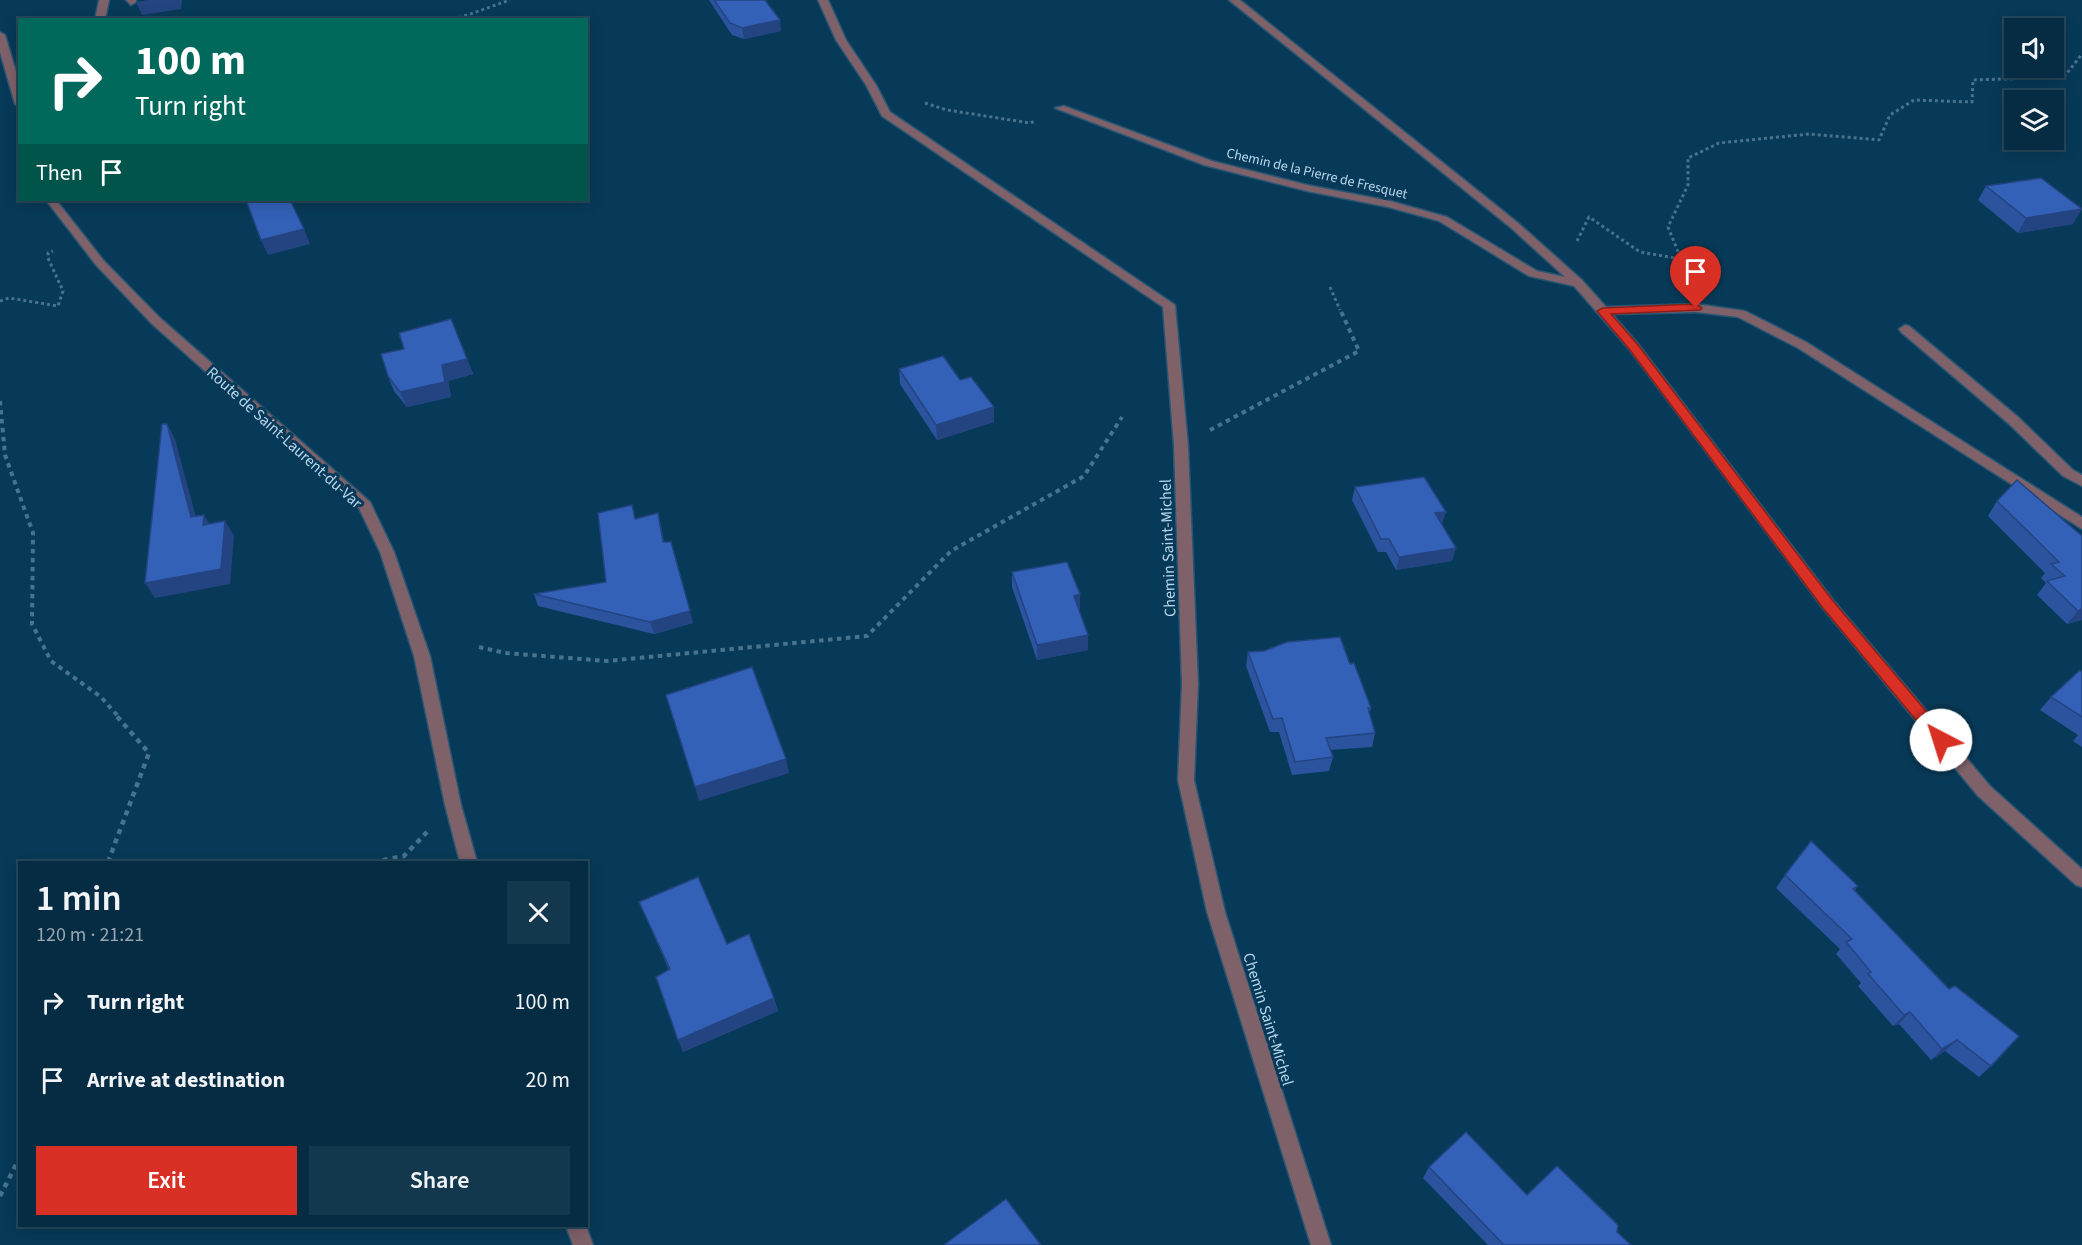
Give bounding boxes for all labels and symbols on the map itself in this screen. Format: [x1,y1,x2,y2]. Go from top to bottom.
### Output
street label: Chemin de la Pierre de Fresquet [1224,143,1410,205]
pin [1670,246,1721,308]
street label: Route de Saint-Laurent-du-Var [202,362,367,514]
street label: Chemin Saint-Michel [1155,479,1181,617]
position arrow [1909,708,1973,772]
street label: Chemin Saint-Michel [1237,950,1299,1088]

